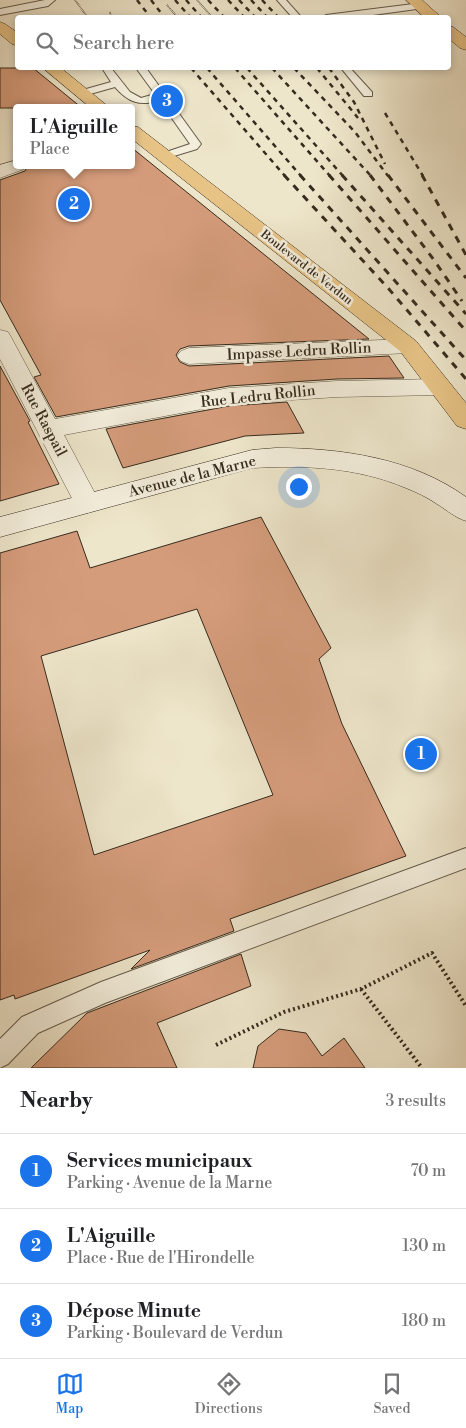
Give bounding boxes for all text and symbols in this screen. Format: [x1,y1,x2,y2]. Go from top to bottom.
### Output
search box [15,15,451,70]
icon: search [33,29,61,57]
text: Search here [73,31,174,55]
pin: 3 [151,82,183,120]
popup [13,104,135,169]
text: L'Aiguille [30,115,118,139]
text: Place [30,139,70,159]
pin: 2 [58,185,90,223]
street label: Boulevard de Verdun [257,226,356,308]
street label: Impasse Ledru Rollin [226,338,372,365]
street label: Rue Raspail [16,380,71,461]
street label: Rue Ledru Rollin [200,381,317,412]
street label: Avenue de la Marne [125,451,258,502]
your location [286,474,312,500]
pin: 1 [405,735,437,773]
text: Nearby [20,1088,93,1114]
text: 3 results [385,1091,446,1111]
text: Services municipaux [67,1149,253,1173]
text: 1 [32,1161,40,1181]
text: 70 m [410,1161,446,1181]
text: Parking · Avenue de la Marne [67,1173,272,1193]
text: L'Aiguille [67,1224,155,1248]
text: 2 [31,1236,41,1256]
text: 130 m [402,1236,446,1256]
text: Place · Rue de l'Hirondelle [67,1248,255,1268]
text: Dépose Minute [67,1299,201,1323]
text: 3 [31,1311,41,1331]
text: 180 m [402,1311,446,1331]
text: Parking · Boulevard de Verdun [67,1323,283,1343]
tab: Map [56,1370,84,1418]
tab: Directions [195,1370,262,1418]
tab: Saved [374,1370,410,1418]

